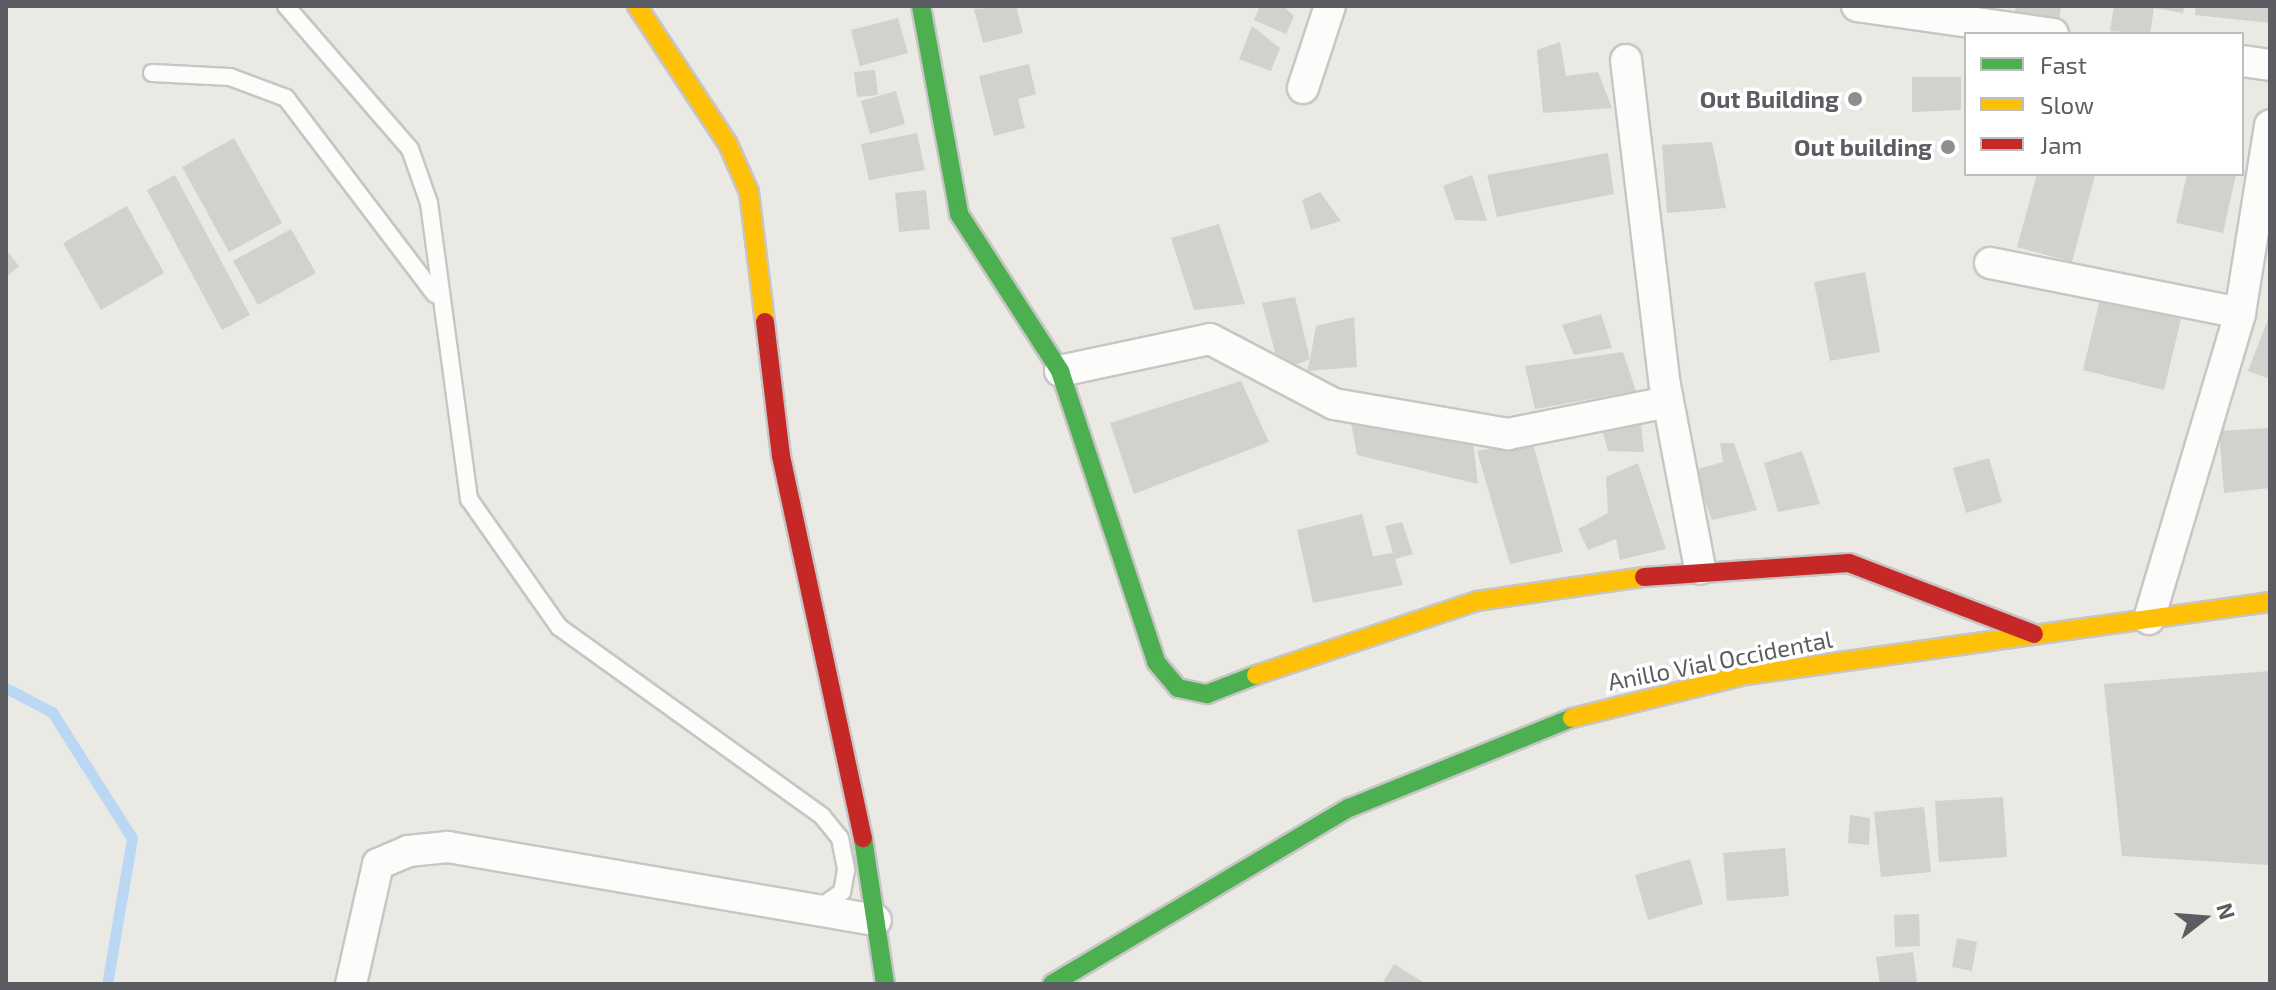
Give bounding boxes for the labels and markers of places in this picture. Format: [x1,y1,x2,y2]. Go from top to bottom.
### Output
place label: Out Building [1700,85,1839,113]
marker: Out Building [1846,90,1864,108]
place label: Out building [1794,133,1932,161]
marker: Out building [1939,138,1957,156]

